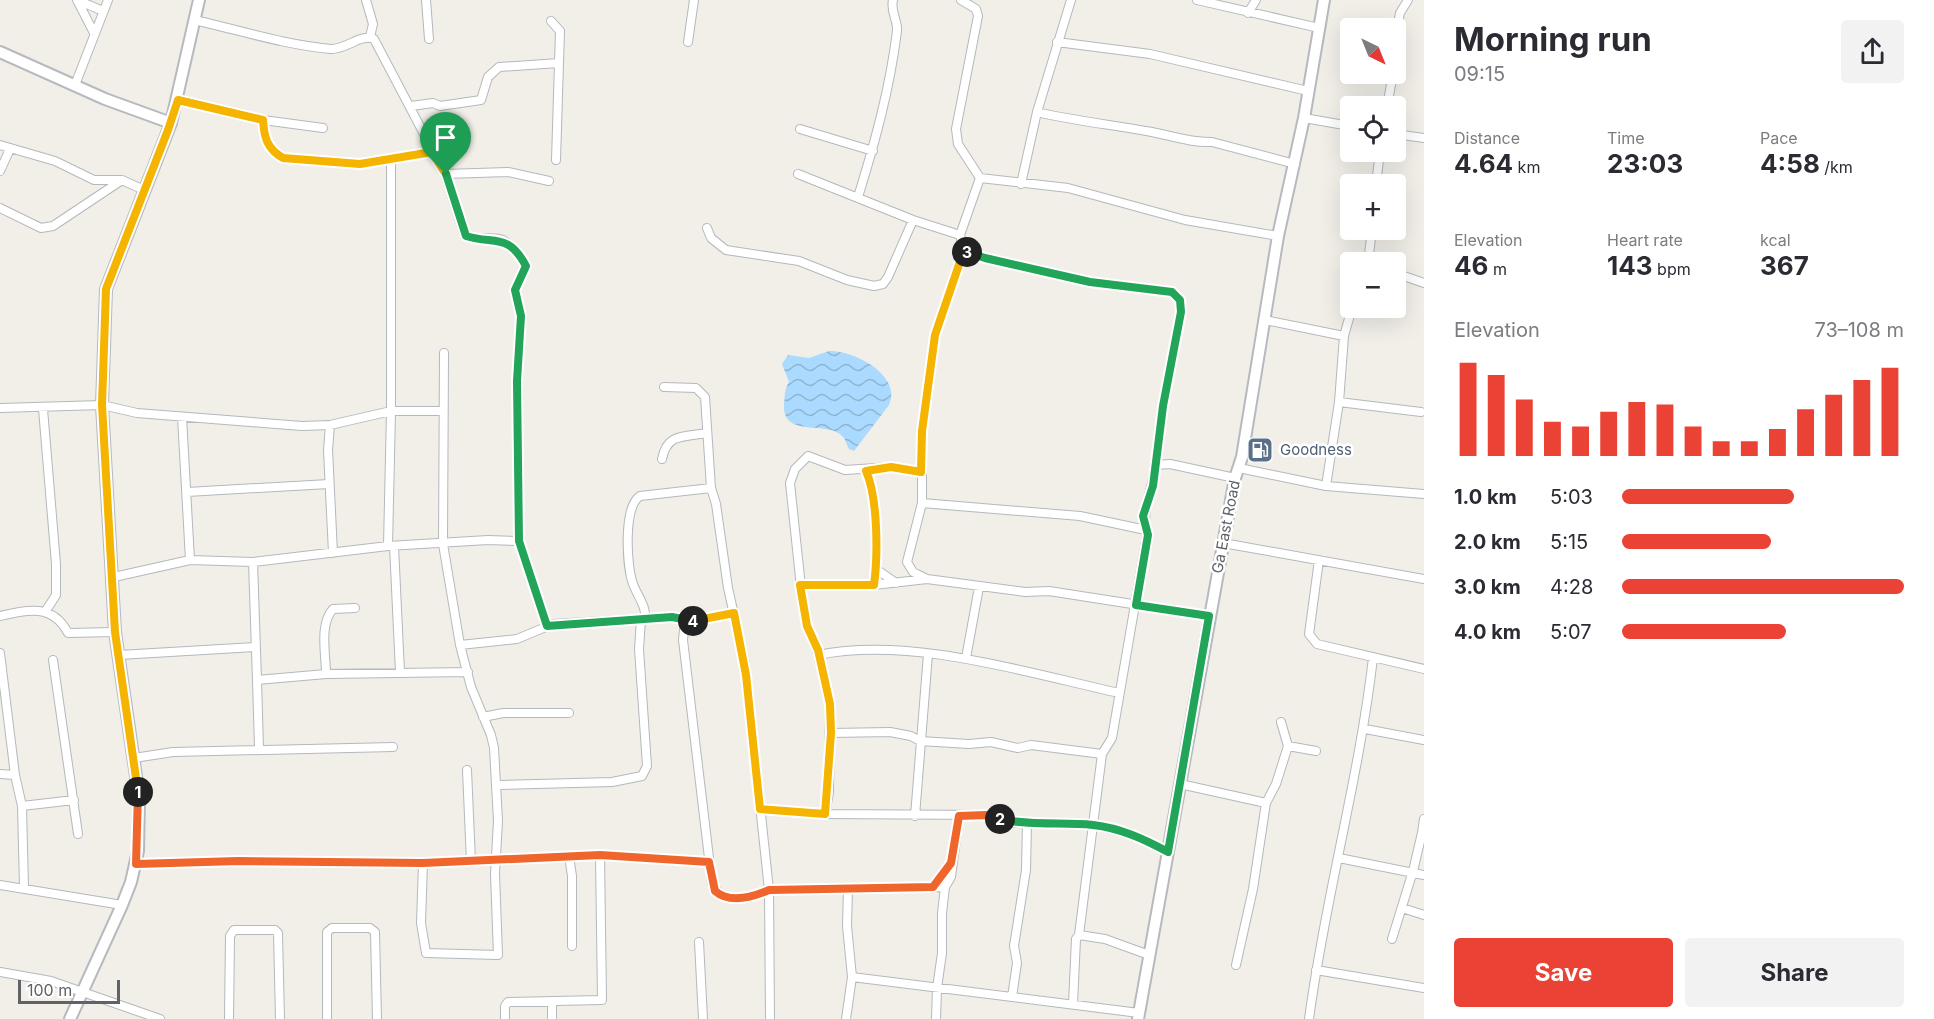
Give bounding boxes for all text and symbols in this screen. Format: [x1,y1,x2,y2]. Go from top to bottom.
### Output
north arrow [1340,18,1406,84]
map controls [1340,18,1406,318]
text: Morning run [1454,19,1652,59]
button: share [1841,20,1904,83]
text: 09:15 [1454,62,1505,86]
button: locate [1340,96,1406,162]
pin [420,112,471,174]
icon: arrive [429,121,462,154]
text: Distance [1454,128,1520,148]
text: Time [1607,128,1645,148]
text: Pace [1760,128,1798,148]
text: 4.64 [1454,148,1513,179]
text: 23:03 [1607,148,1683,179]
text: 4:58 [1760,148,1820,179]
text: km [1513,157,1540,177]
text: /km [1820,157,1853,177]
button: + [1340,174,1406,240]
text: Elevation [1454,230,1523,250]
text: Heart rate [1607,230,1683,250]
text: kcal [1760,230,1791,250]
pin: 3 [952,237,982,267]
text: 3 [962,242,972,262]
text: 46 [1454,250,1488,281]
text: 143 [1607,250,1653,281]
text: 367 [1760,250,1809,281]
button: − [1340,252,1406,318]
text: m [1488,259,1507,279]
text: bpm [1653,259,1691,279]
text: Elevation [1454,318,1540,342]
text: 73–108 m [1814,318,1904,342]
fuel station icon: Goodness [1245,435,1275,465]
place label: Goodness [1280,440,1352,459]
street label: Ga East Road [1207,479,1244,575]
text: 1.0 km [1454,485,1517,509]
text: 5:03 [1550,485,1593,509]
text: 2.0 km [1454,530,1521,554]
text: 5:15 [1550,530,1588,554]
text: 3.0 km [1454,575,1521,599]
text: 4:28 [1550,575,1593,599]
pin: 4 [678,606,708,636]
text: 4 [688,611,698,631]
text: 4.0 km [1454,620,1521,644]
text: 5:07 [1550,620,1591,644]
pin: 1 [123,777,153,807]
text: 1 [135,782,141,802]
pin: 2 [985,804,1015,834]
text: 2 [995,809,1005,829]
button: Save [1454,938,1673,1007]
button: Share [1685,938,1904,1007]
scale bar [18,977,120,1004]
text: 100 m [27,980,72,1000]

